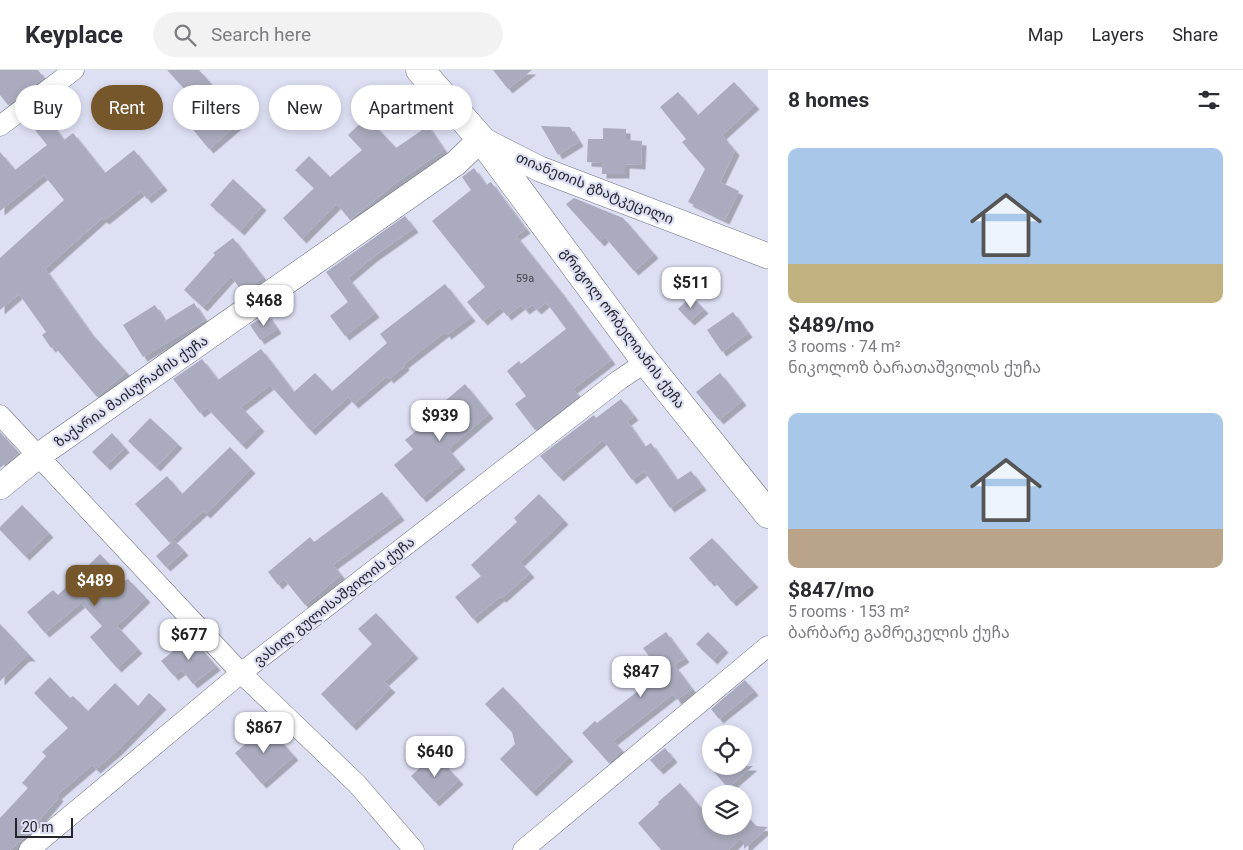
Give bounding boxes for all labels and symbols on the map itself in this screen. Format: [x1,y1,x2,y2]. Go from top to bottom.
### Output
street label: თიანეთის გზატკეცილი [514,149,676,228]
street label: გრიგოლ ორბელიანის ქუჩა [557,245,688,412]
pin: $511 [661,266,721,309]
house number: 59a [516,272,534,285]
pin: $468 [234,284,294,327]
street label: ზაქარია მაისურაძის ქუჩა [51,332,211,451]
pin: $939 [410,400,470,442]
street label: ვასილ გულისაშვილის ქუჩა [251,533,418,669]
pin: $489 [65,564,125,607]
pin: $677 [159,618,219,661]
pin: $847 [611,656,671,698]
pin: $867 [234,712,294,754]
pin: $640 [405,736,465,778]
scale bar [15,815,72,838]

